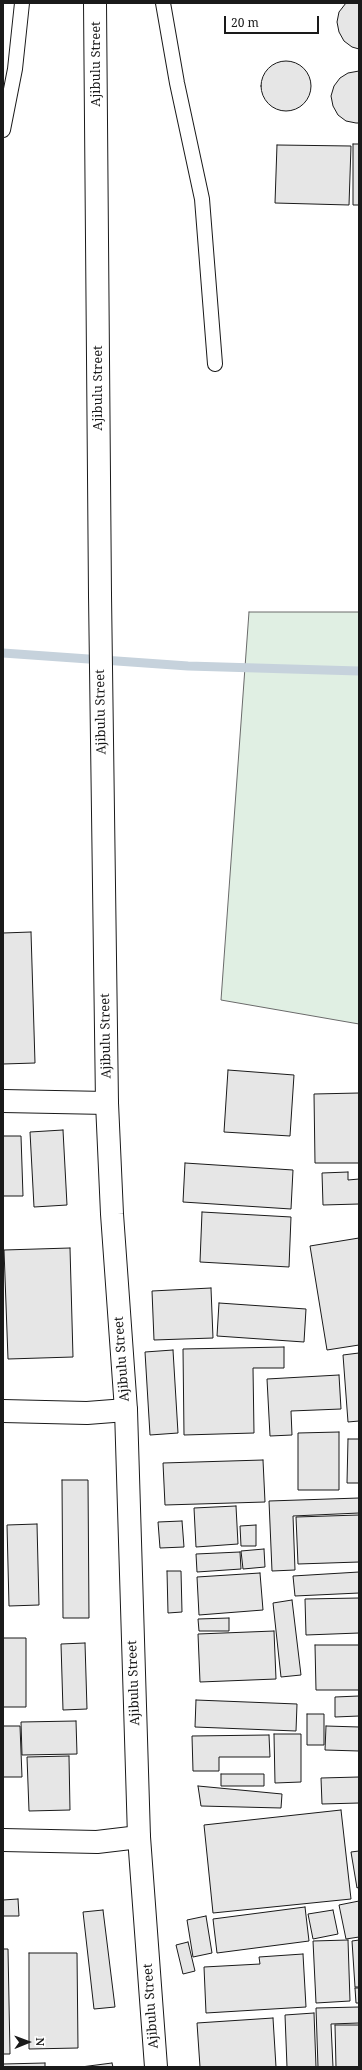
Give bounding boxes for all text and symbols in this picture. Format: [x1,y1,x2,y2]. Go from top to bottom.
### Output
scale bar [226,8,321,34]
text: 20 m [231,14,259,31]
street label: Ajibulu Street [88,21,104,107]
street label: Ajibulu Street [90,345,106,431]
street label: Ajibulu Street [92,669,110,755]
street label: Ajibulu Street [97,993,115,1079]
street label: Ajibulu Street [111,1316,133,1402]
street label: Ajibulu Street [125,1640,143,1726]
street label: Ajibulu Street [140,1963,162,2049]
north arrow [8,2022,48,2062]
text: N [33,2037,48,2046]

